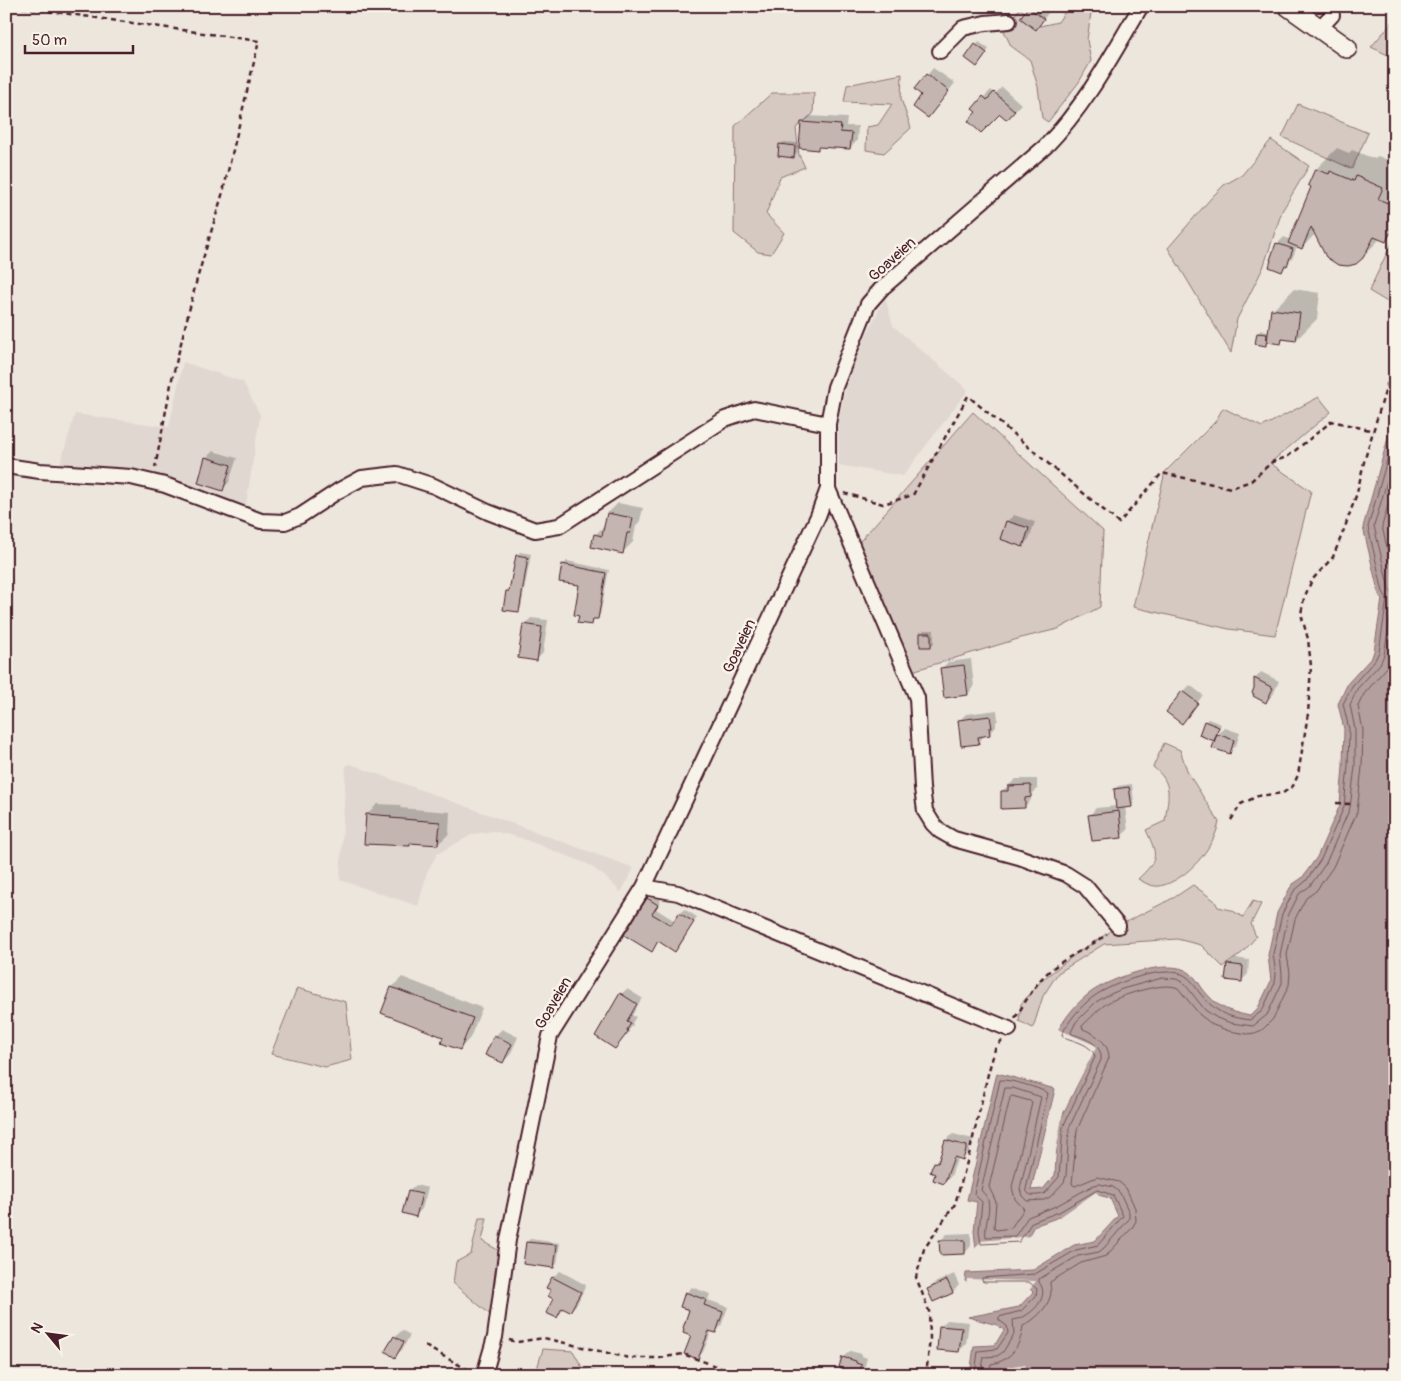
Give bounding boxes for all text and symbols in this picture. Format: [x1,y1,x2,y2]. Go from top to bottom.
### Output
scale bar [25,22,132,54]
text: 50 m [32,31,67,50]
street label: Goaveien [865,233,920,286]
street label: Goaveien [719,616,760,676]
street label: Goaveien [531,974,576,1033]
north arrow [22,1308,72,1358]
text: N [27,1320,47,1336]

